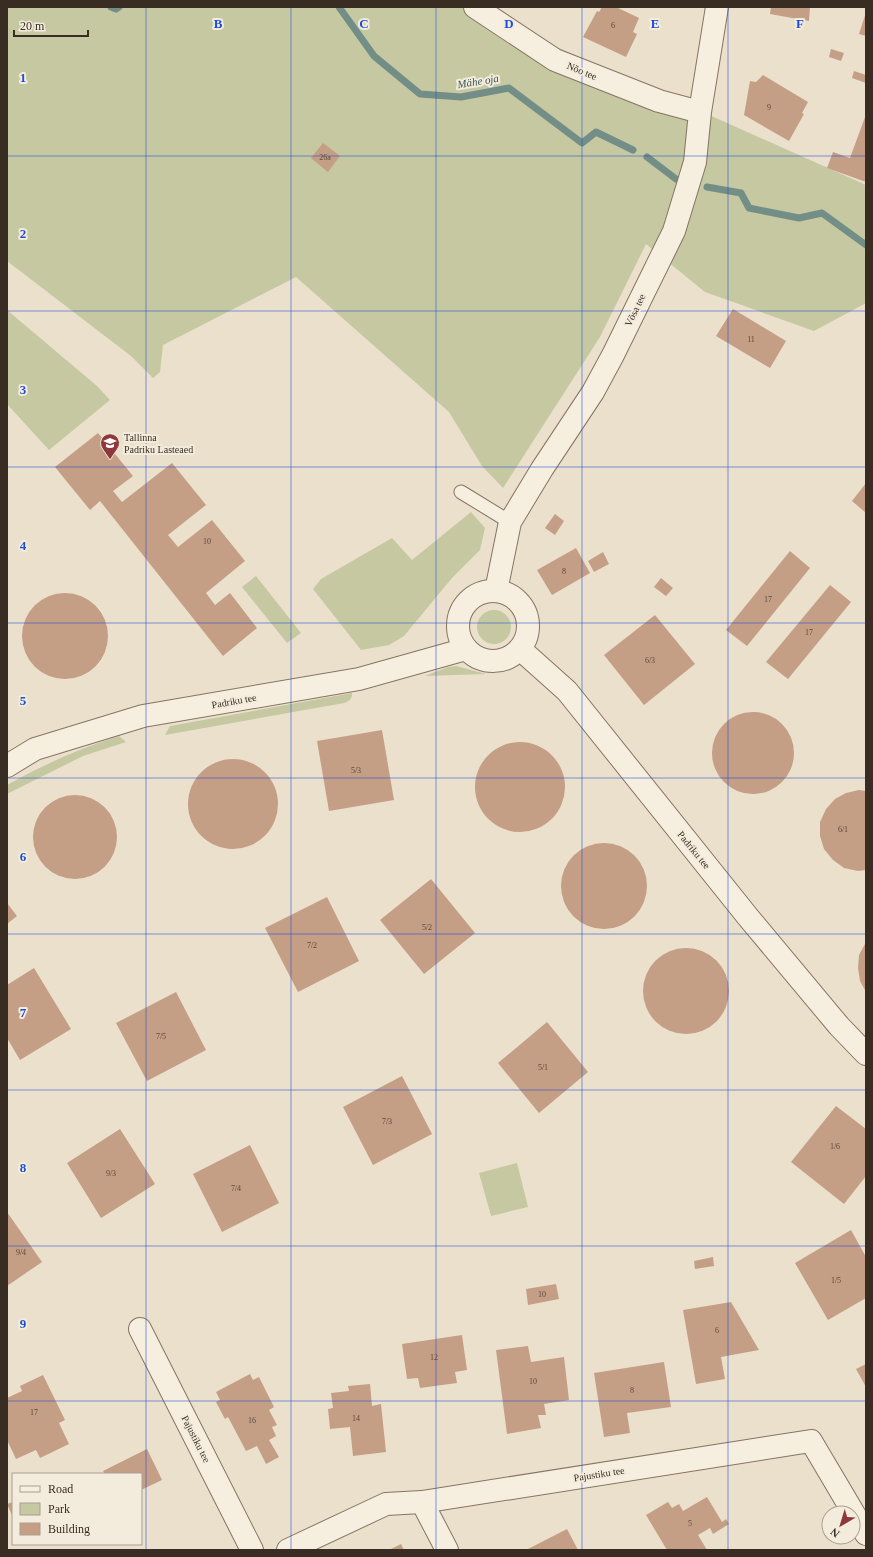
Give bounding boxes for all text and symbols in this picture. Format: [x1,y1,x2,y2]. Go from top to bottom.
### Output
scale bar [14,12,88,38]
text: B [214,16,223,31]
text: C [359,16,369,31]
text: D [504,16,514,31]
text: E [651,16,659,31]
text: F [796,16,804,31]
text: 20 m [20,19,45,33]
house number: 6 [611,21,615,30]
street label: Nõo tee [565,60,599,82]
text: 1 [20,70,26,85]
water label: Mähe oja [455,72,500,90]
house number: 9 [767,103,771,112]
house number: 26a [319,153,331,162]
text: 2 [20,226,26,241]
street label: Võsa tee [622,291,648,328]
house number: 11 [747,335,755,344]
text: 3 [20,382,27,397]
school or university icon: Tallinna Padriku Lasteaed [99,432,121,460]
place label: Tallinna Padriku Lasteaed [124,432,193,455]
house number: 10 [203,537,211,546]
text: 4 [20,538,27,553]
house number: 8 [562,567,566,576]
house number: 17 [764,595,772,604]
house number: 17 [805,628,813,637]
house number: 6/3 [645,656,655,665]
street label: Padriku tee [211,692,258,710]
text: 5 [20,693,27,708]
house number: 5/3 [351,766,361,775]
house number: 6/1 [838,825,848,834]
street label: Padriku tee [675,829,713,871]
text: 6 [20,849,27,864]
house number: 5/2 [422,923,432,932]
house number: 7/2 [307,941,317,950]
text: 7 [20,1005,27,1020]
house number: 7/5 [156,1032,166,1041]
house number: 5/1 [538,1063,548,1072]
house number: 7/3 [382,1117,392,1126]
house number: 1/6 [830,1142,840,1151]
text: 8 [20,1160,27,1175]
house number: 9/3 [106,1169,116,1178]
house number: 7/4 [231,1184,241,1193]
house number: 9/4 [16,1248,26,1257]
house number: 1/5 [831,1276,841,1285]
house number: 10 [538,1290,546,1299]
text: 9 [20,1316,27,1331]
house number: 6 [715,1326,719,1335]
house number: 12 [430,1353,438,1362]
house number: 10 [529,1377,537,1386]
house number: 8 [630,1386,634,1395]
house number: 17 [30,1408,38,1417]
street label: Pajustiku tee [179,1414,213,1465]
house number: 14 [352,1414,360,1423]
house number: 16 [248,1416,256,1425]
street label: Pajustiku tee [573,1464,626,1483]
legend [12,1473,142,1545]
text: Road [48,1482,73,1496]
text: Park [48,1502,70,1516]
north arrow [821,1505,861,1545]
house number: 5 [688,1519,692,1528]
text: Building [48,1522,90,1536]
text: N [828,1526,842,1540]

